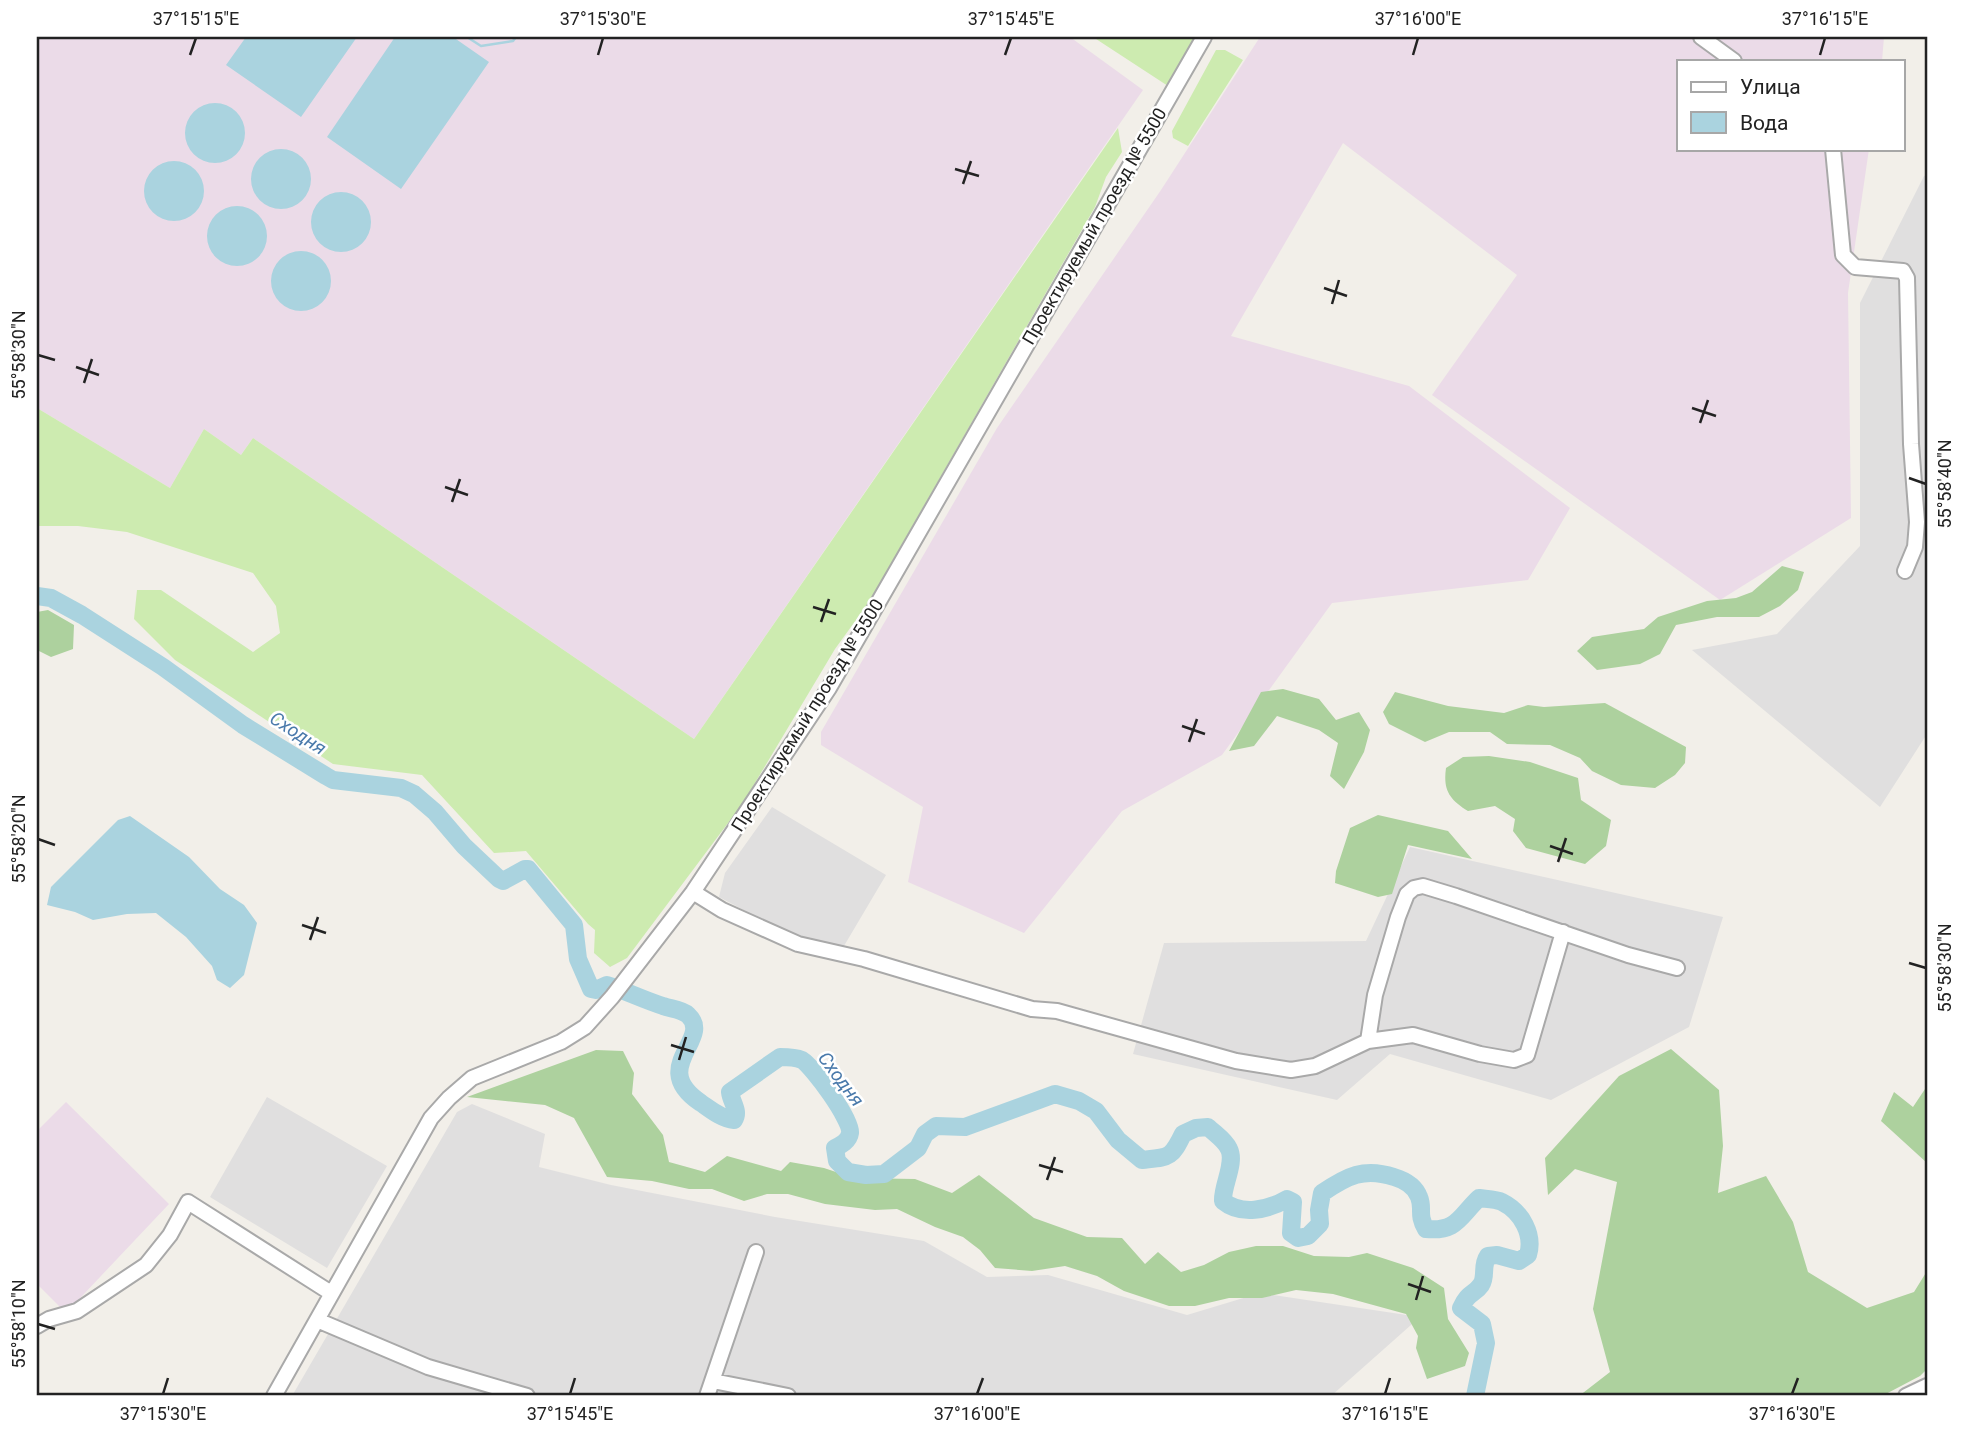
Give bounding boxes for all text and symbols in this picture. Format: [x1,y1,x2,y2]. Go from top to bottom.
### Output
text: 37°15'15"E [153,8,239,29]
text: 37°15'30"E [560,8,646,29]
text: 37°15'45"E [968,8,1054,29]
text: 37°16'00"E [1375,8,1461,29]
text: 37°16'15"E [1782,8,1868,29]
legend [1677,60,1904,150]
text: Улица [1740,75,1801,99]
street label: Проектируемый проезд № 5500 [1017,104,1171,348]
text: Вода [1740,111,1788,135]
text: 55°58'30"N [8,310,29,400]
text: 55°58'40"N [1934,439,1955,529]
street label: Проектируемый проезд № 5500 [727,595,887,835]
water label: Сходня [265,706,331,760]
text: 55°58'20"N [8,794,29,884]
text: 55°58'30"N [1934,923,1955,1013]
water label: Сходня [813,1047,869,1111]
text: 55°58'10"N [8,1279,29,1369]
text: 37°15'30"E [120,1403,206,1424]
text: 37°15'45"E [527,1403,613,1424]
text: 37°16'00"E [934,1403,1020,1424]
text: 37°16'15"E [1342,1403,1428,1424]
text: 37°16'30"E [1749,1403,1835,1424]

